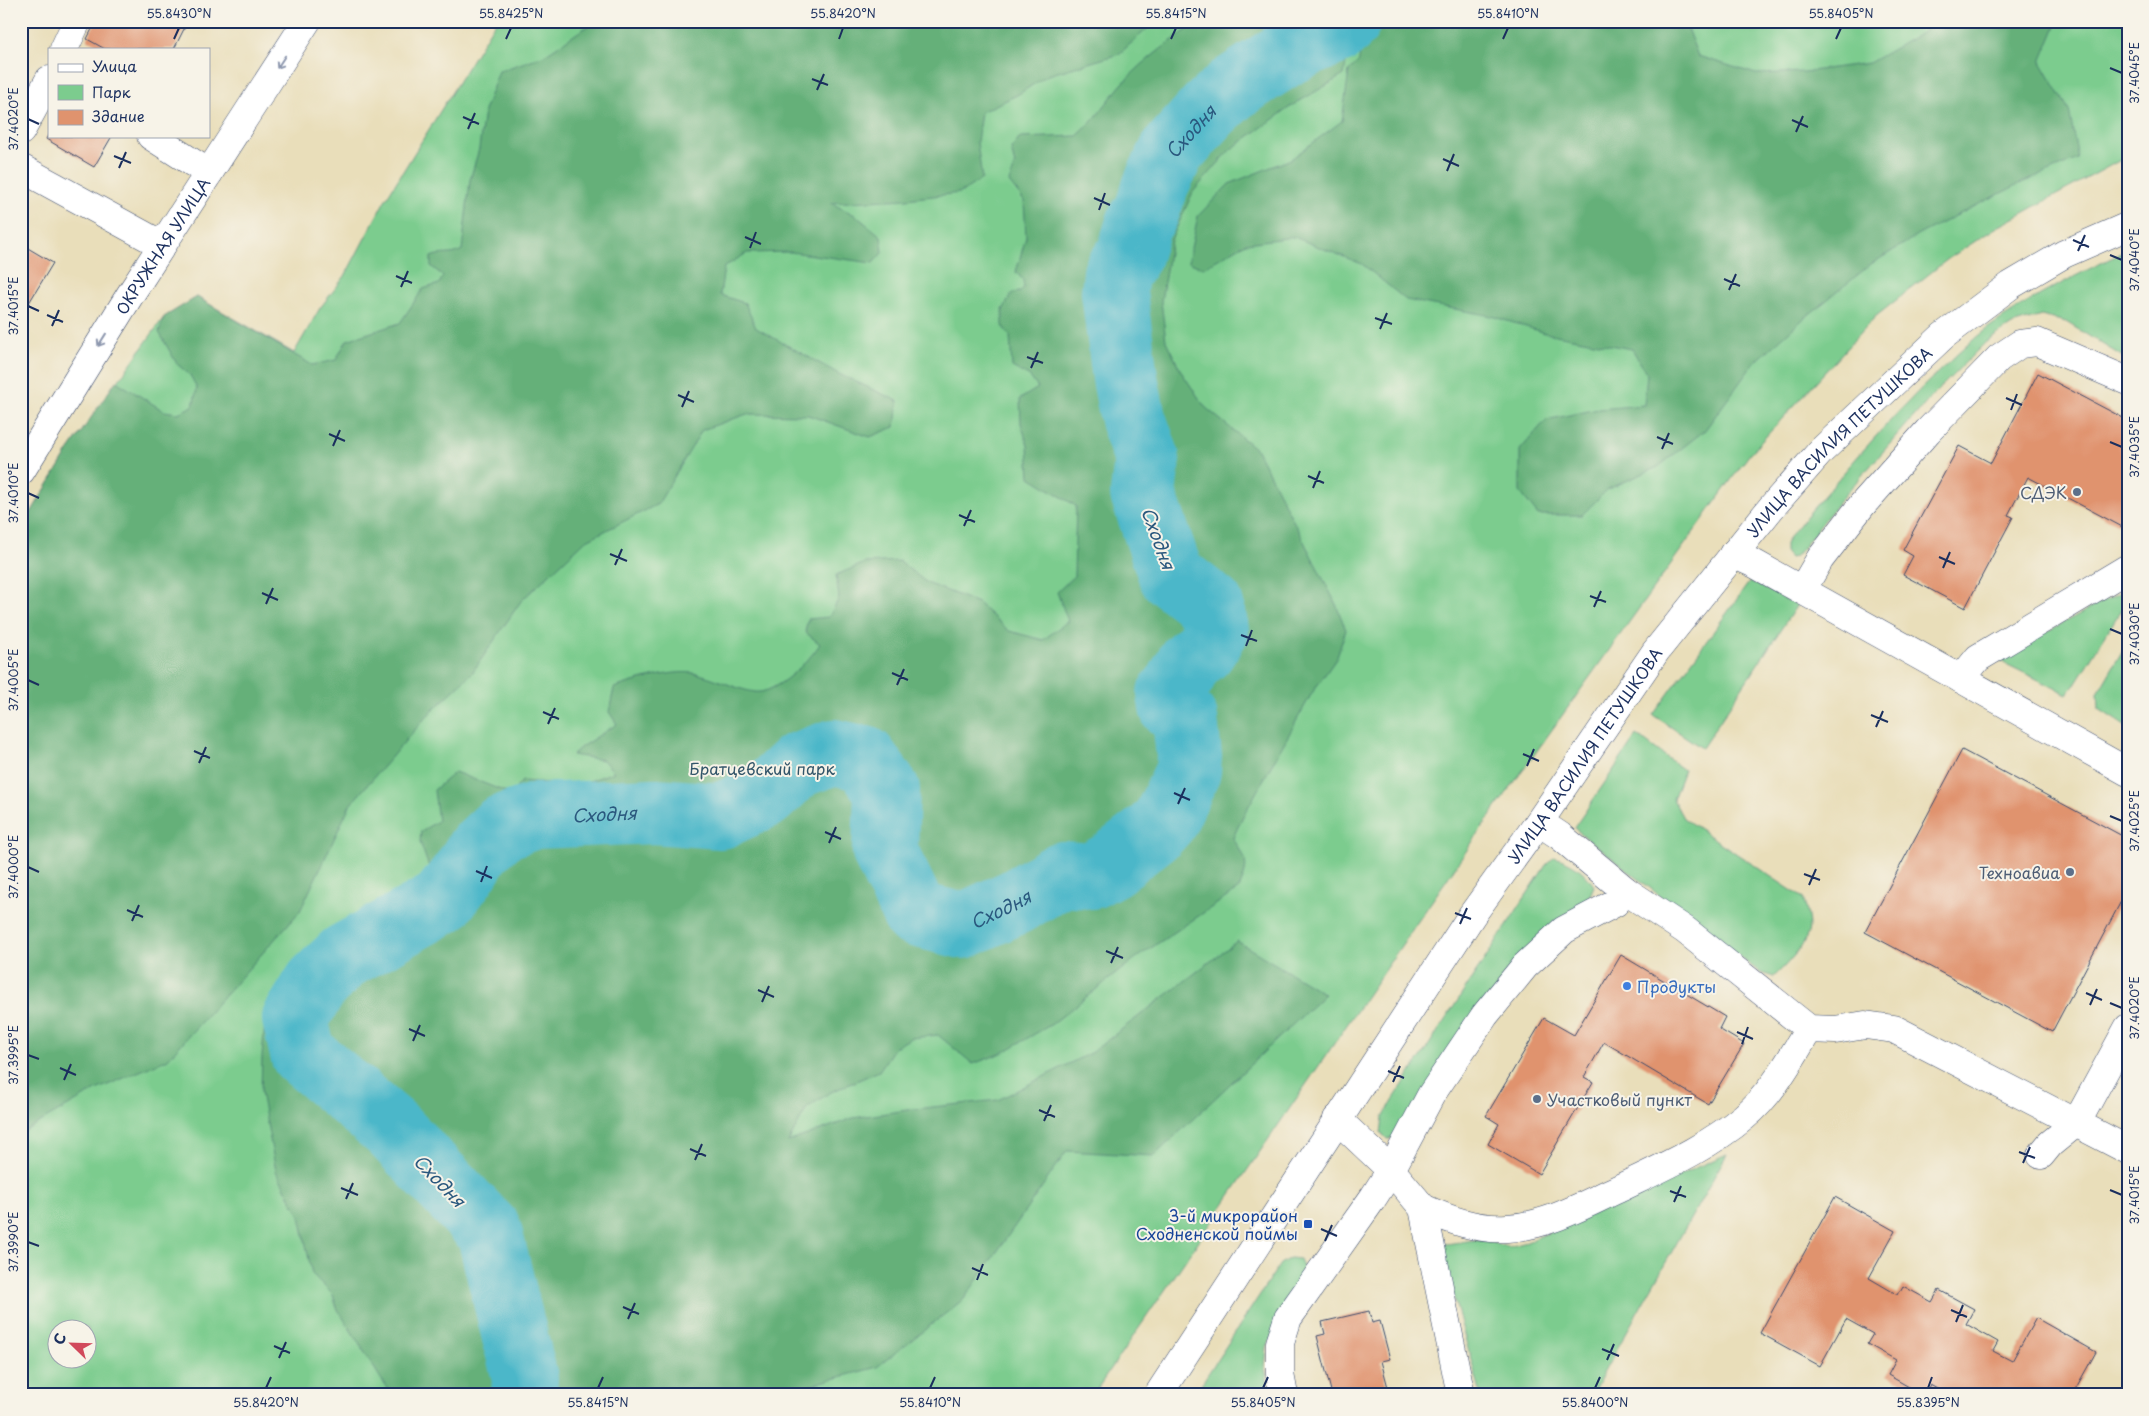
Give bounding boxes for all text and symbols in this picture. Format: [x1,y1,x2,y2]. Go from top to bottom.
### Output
text: 55.8430°N [146,4,212,22]
text: 55.8425°N [479,4,543,22]
text: 55.8420°N [810,4,876,22]
text: 55.8415°N [1145,4,1207,22]
text: 55.8410°N [1477,4,1539,22]
text: 55.8405°N [1808,4,1874,22]
text: 37.4045°E [2125,42,2143,104]
legend [48,48,210,138]
text: Улица [92,54,137,77]
one-way arrow [276,55,286,69]
text: Парк [92,80,131,103]
text: 37.4020°E [4,87,22,151]
water label: Сходня [1158,97,1222,162]
text: Здание [92,104,145,127]
street label: ОКРУЖНАЯ УЛИЦА [109,172,215,319]
text: 37.4040°E [2125,228,2143,292]
text: 37.4015°E [4,277,22,335]
one-way arrow [97,332,107,346]
street label: УЛИЦА ВАСИЛИЯ ПЕТУШКОВА [1741,340,1937,542]
text: 37.4035°E [2125,416,2143,478]
text: 37.4010°E [4,463,22,523]
place label: СДЭК [2020,480,2067,504]
marker: СДЭК [2071,486,2083,498]
water label: Сходня [1135,503,1183,574]
text: 37.4030°E [2125,602,2143,666]
street label: УЛИЦА ВАСИЛИЯ ПЕТУШКОВА [1501,642,1667,868]
text: 37.4005°E [4,648,22,712]
park label: Братцевский парк [689,756,835,780]
text: 37.4025°E [2125,790,2143,852]
water label: Сходня [571,798,638,828]
text: 37.4000°E [4,835,22,899]
place label: Техноавиа [1979,860,2060,884]
marker: Техноавиа [2064,866,2076,878]
water label: Сходня [965,882,1037,935]
place label: Продукты [1637,974,1716,998]
text: 37.4020°E [2125,976,2143,1040]
marker: Продукты [1621,980,1633,992]
text: 37.3995°E [4,1025,22,1085]
place label: Участковый пункт [1547,1087,1692,1111]
marker: Участковый пункт [1531,1093,1543,1105]
water label: Сходня [408,1147,473,1214]
text: 37.4015°E [2125,1166,2143,1224]
place label: 3-й микрорайон Сходненской поймы [1136,1203,1298,1245]
text: 37.3990°E [4,1211,22,1273]
marker: 3-й микрорайон Сходненской поймы [1302,1218,1314,1230]
north arrow [48,1318,98,1368]
text: С [48,1330,71,1348]
text: 55.8420°N [233,1393,299,1411]
text: 55.8415°N [567,1393,629,1411]
text: 55.8410°N [899,1393,961,1411]
text: 55.8405°N [1230,1393,1296,1411]
text: 55.8400°N [1562,1393,1628,1411]
text: 55.8395°N [1896,1393,1960,1411]

